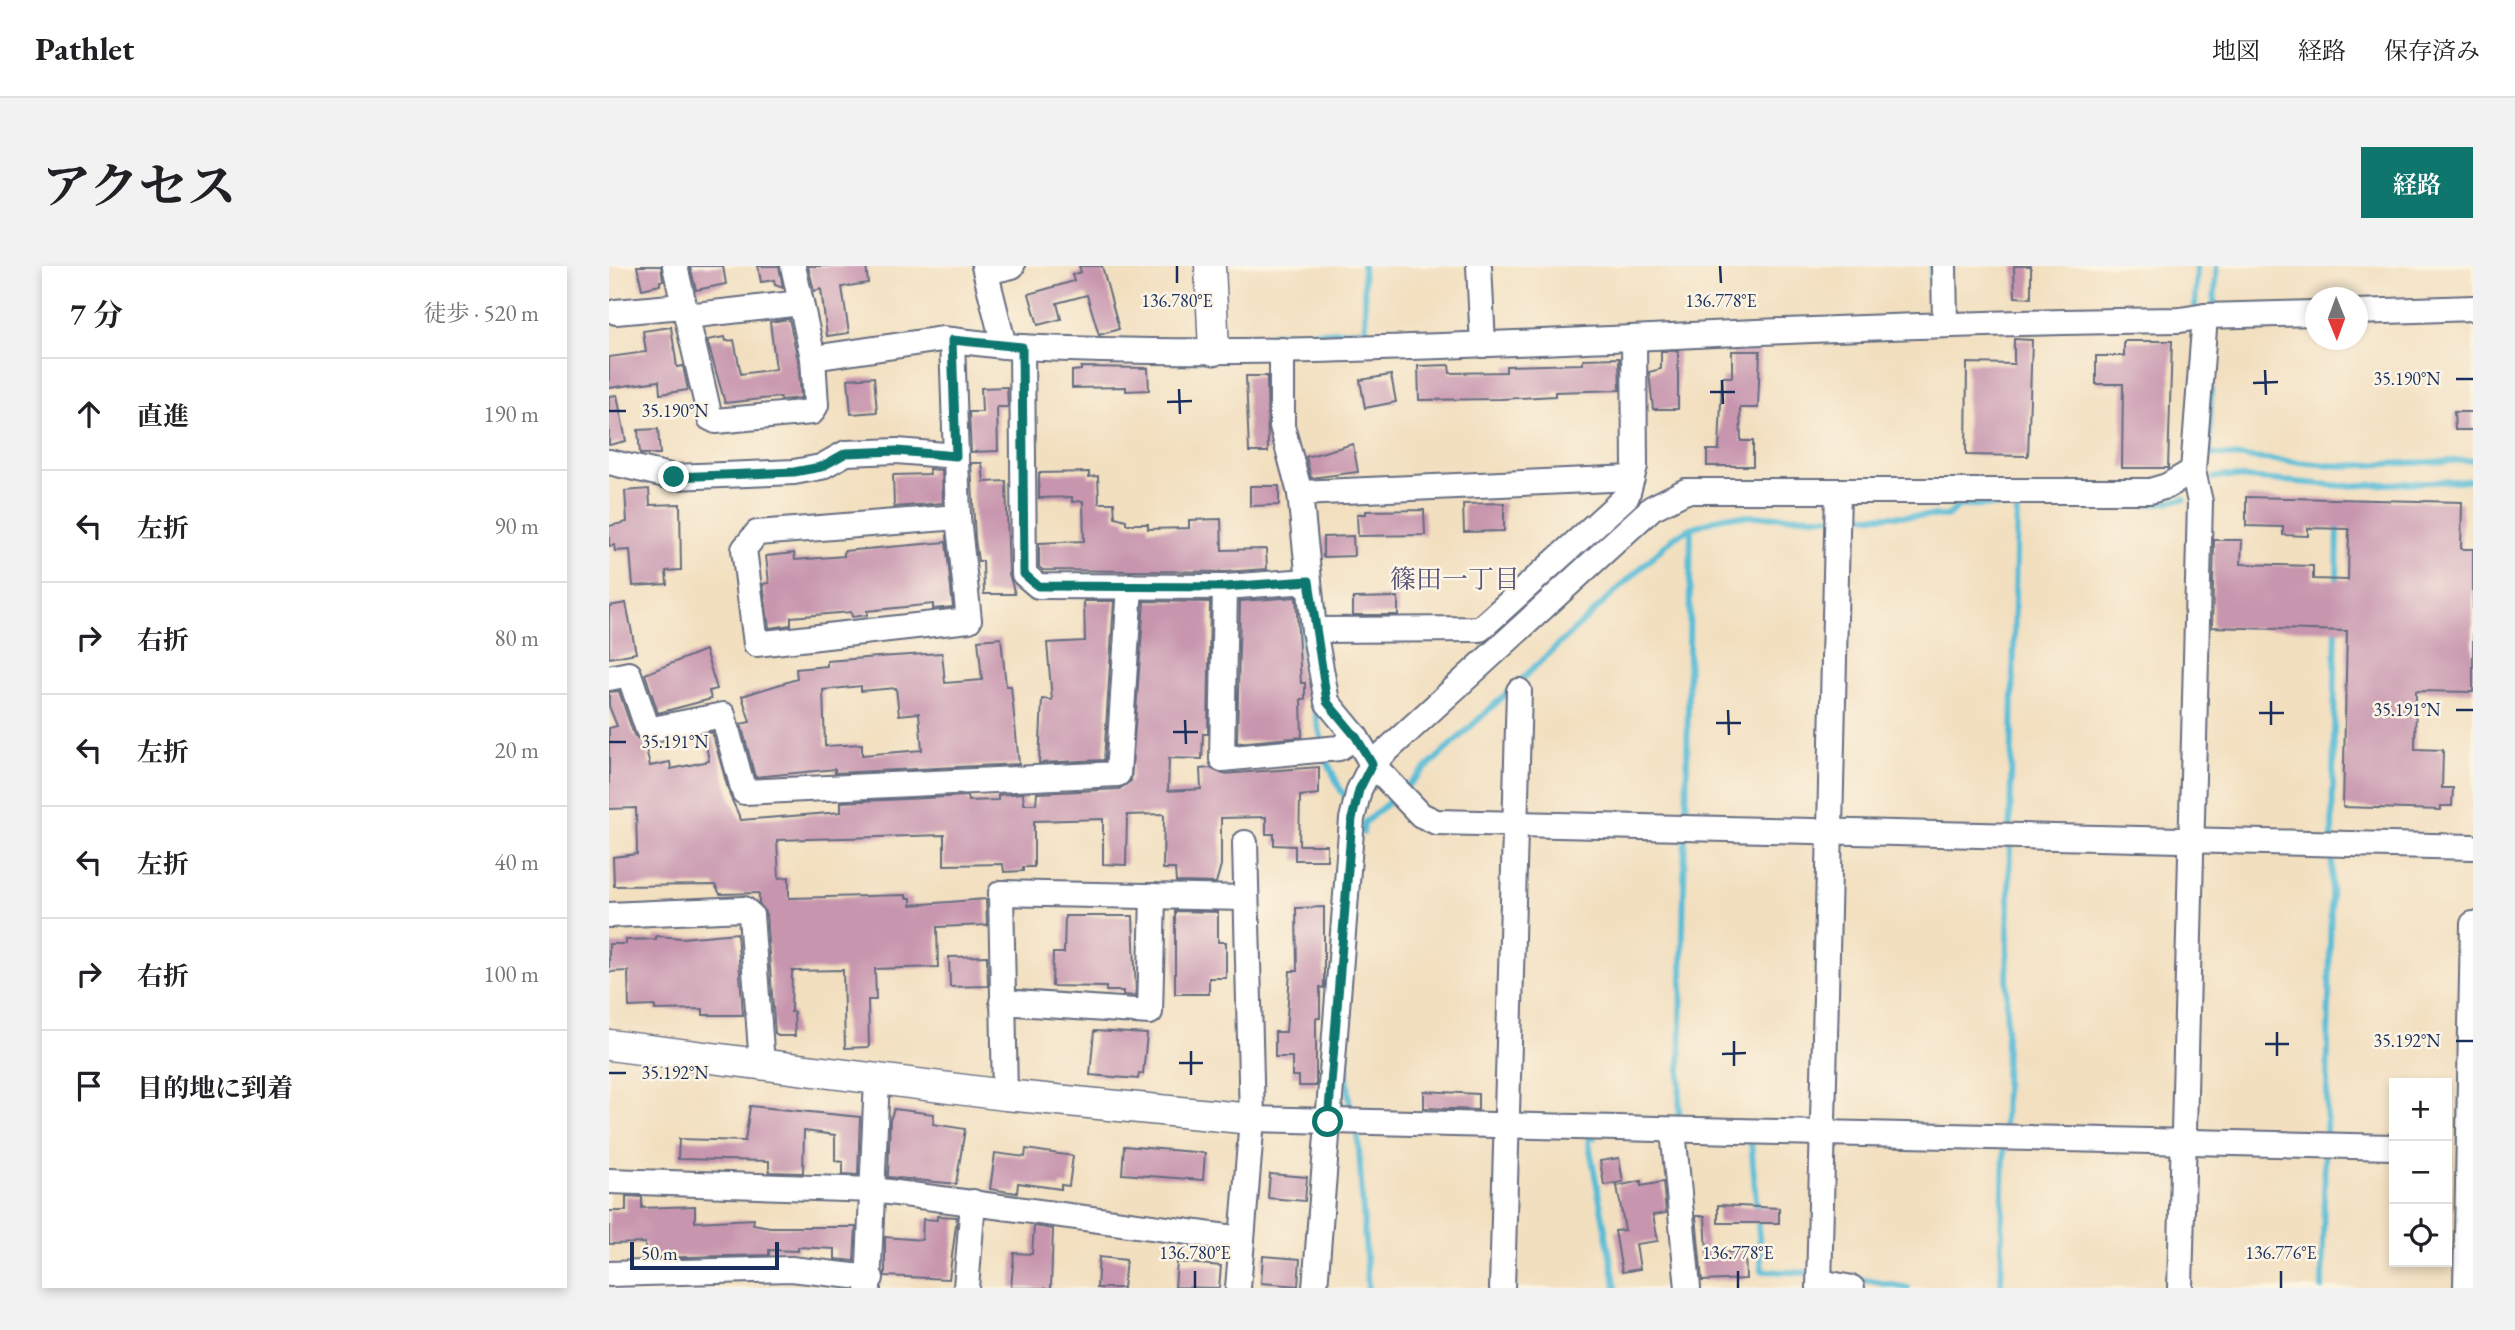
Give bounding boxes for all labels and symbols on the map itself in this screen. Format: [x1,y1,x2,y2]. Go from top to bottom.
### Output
north arrow [2305,287,2368,350]
text: 136.780°E [1141,289,1213,312]
text: 136.778°E [1685,289,1757,312]
text: 35.190°N [2374,367,2441,390]
text: 35.190°N [642,399,709,422]
route end [658,461,689,492]
district label: 篠田一丁目 [1390,562,1520,596]
text: 35.191°N [2374,698,2441,721]
text: 35.191°N [642,730,709,753]
text: 35.192°N [2374,1029,2441,1052]
text: 35.192°N [642,1061,709,1084]
route start [1312,1106,1343,1137]
scale bar [630,1239,779,1271]
text: 136.780°E [1159,1241,1231,1264]
text: 136.778°E [1702,1241,1774,1264]
text: 136.776°E [2245,1241,2317,1264]

